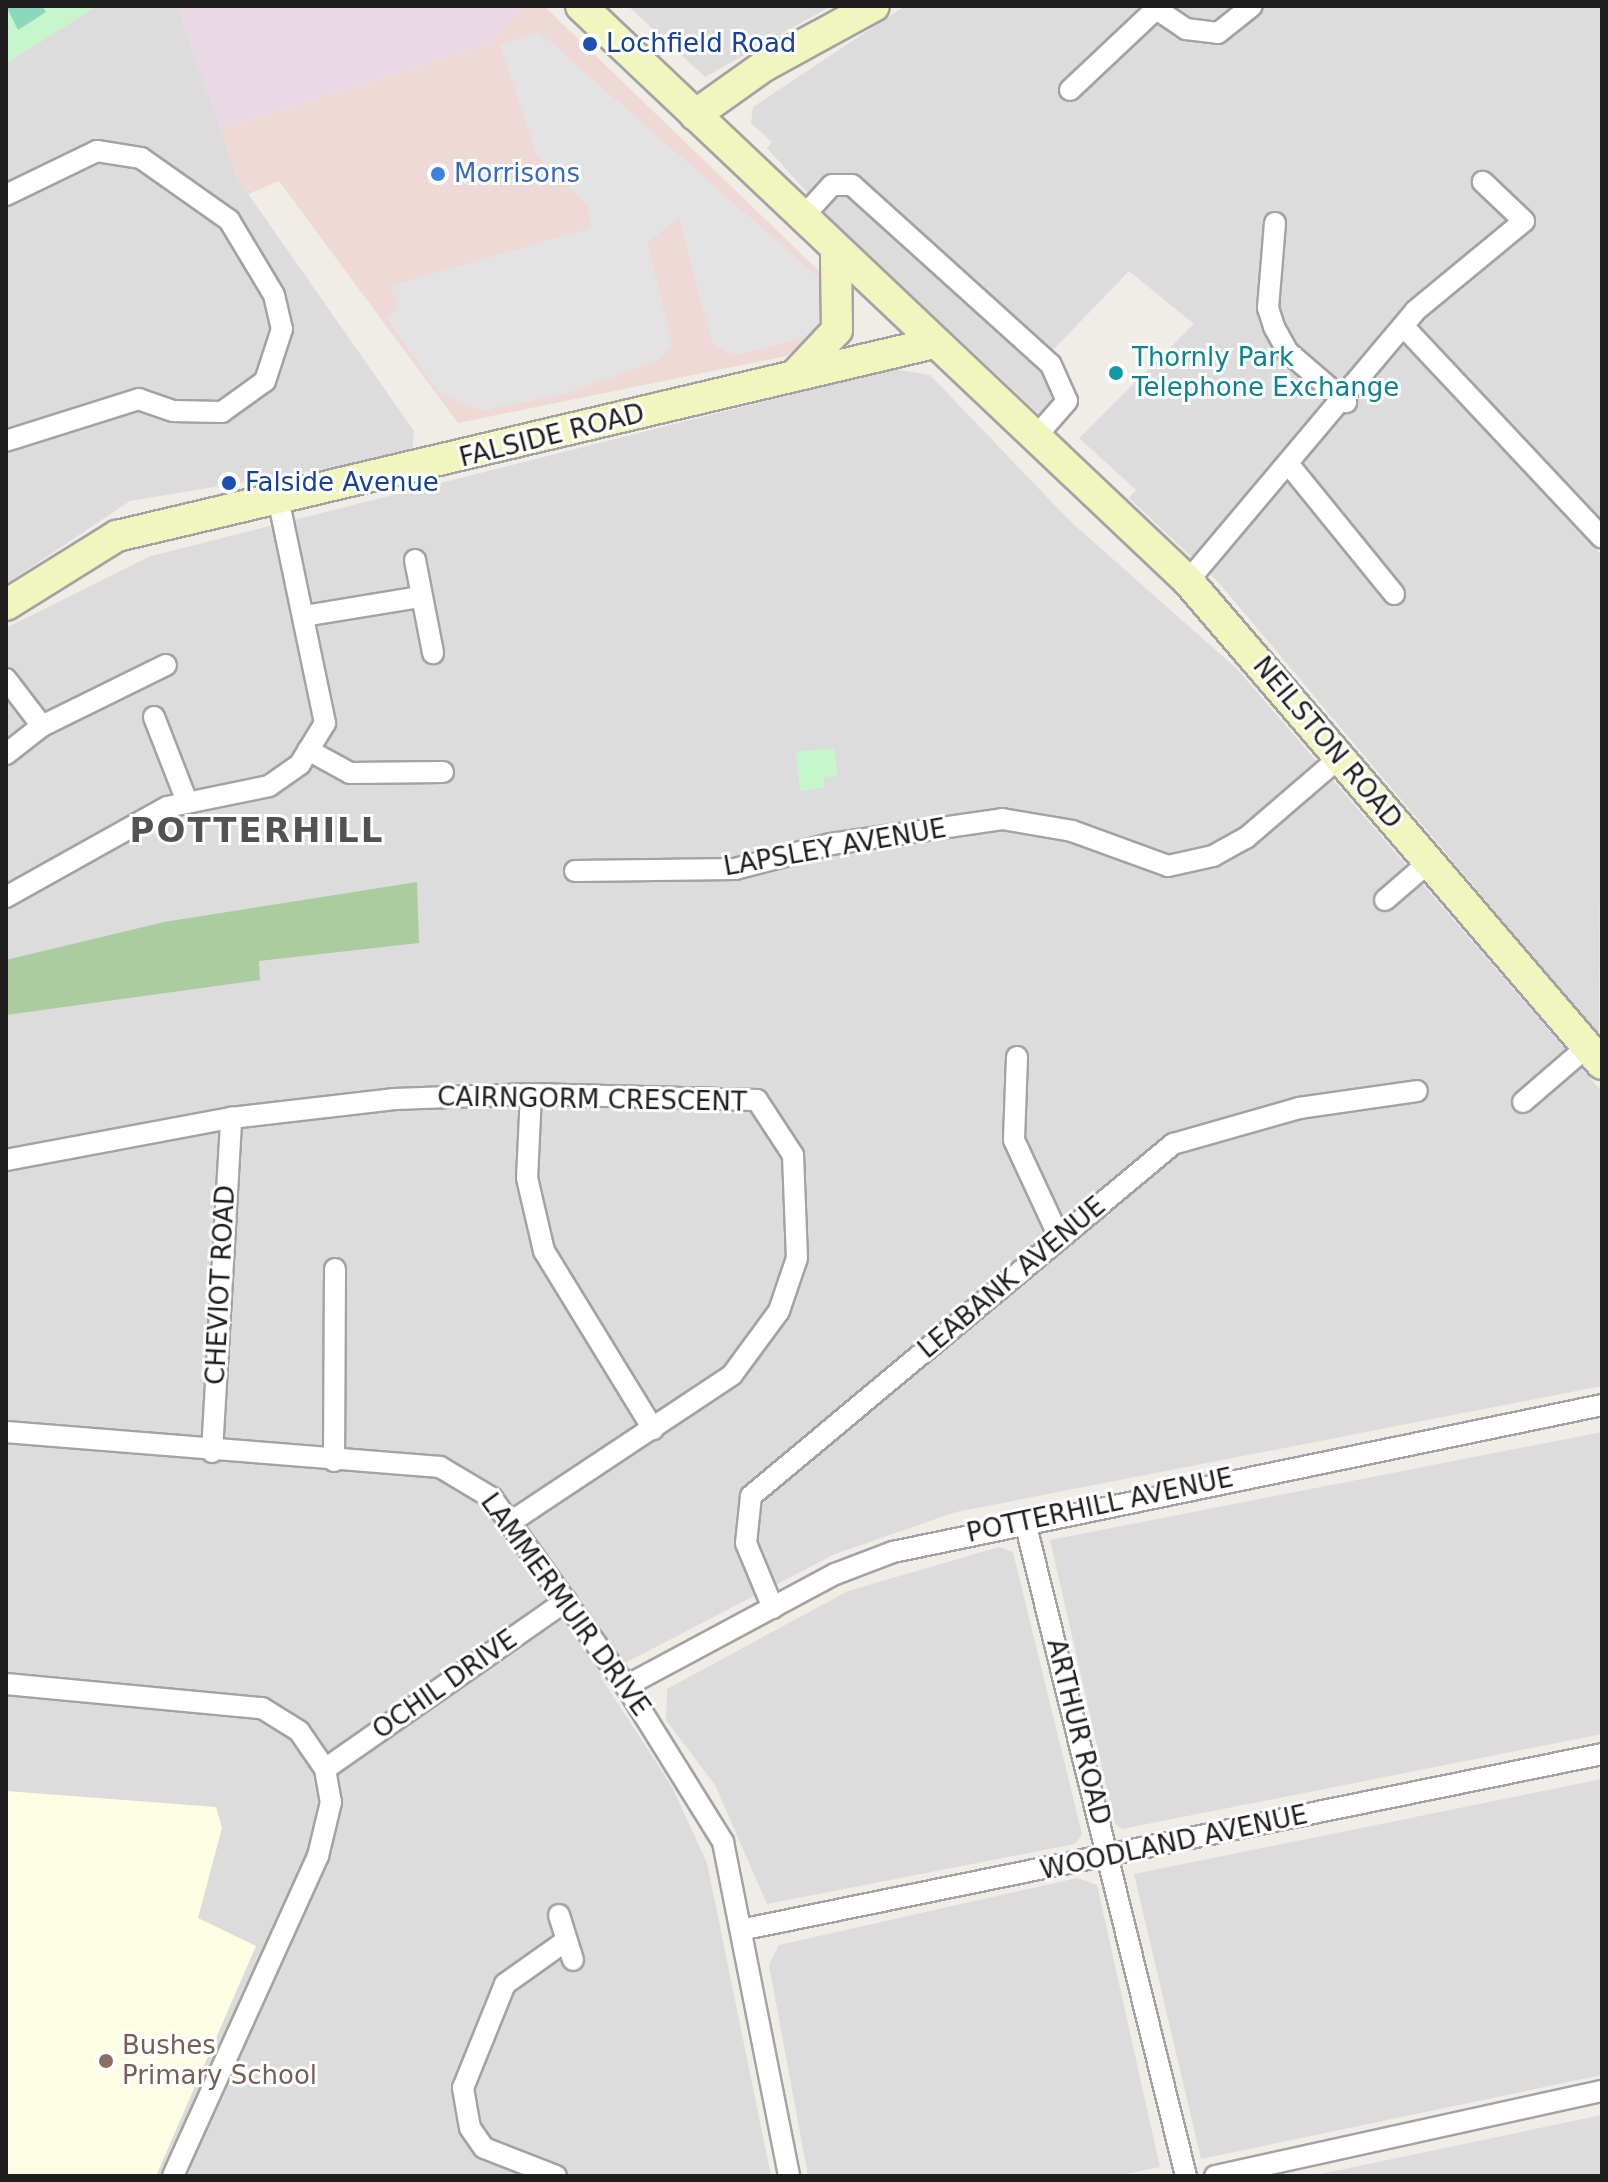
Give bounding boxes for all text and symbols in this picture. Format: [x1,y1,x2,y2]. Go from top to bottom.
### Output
place label: Lochfield Road [606,28,796,60]
marker: Lochfield Road [581,35,599,53]
place label: Morrisons [454,158,580,190]
marker: Morrisons [429,165,447,183]
place label: Thornly Park Telephone Exchange [1132,342,1399,404]
marker: Thornly Park Telephone Exchange [1107,364,1125,382]
street label: FALSIDE ROAD [456,398,648,474]
place label: Falside Avenue [245,467,439,499]
marker: Falside Avenue [220,474,238,492]
street label: NEILSTON ROAD [1246,651,1408,835]
district label: POTTERHILL [130,811,384,851]
street label: LAPSLEY AVENUE [721,813,949,883]
street label: CAIRNGORM CRESCENT [437,1082,747,1118]
street label: CHEVIOT ROAD [200,1184,242,1386]
street label: LEABANK AVENUE [912,1191,1112,1365]
street label: POTTERHILL AVENUE [964,1463,1236,1549]
street label: LAMMERMUIR DRIVE [474,1488,656,1722]
street label: OCHIL DRIVE [367,1624,523,1746]
street label: ARTHUR ROAD [1040,1636,1116,1828]
street label: WOODLAND AVENUE [1037,1799,1311,1887]
place label: Bushes Primary School [122,2030,317,2092]
marker: Bushes Primary School [97,2052,115,2070]

